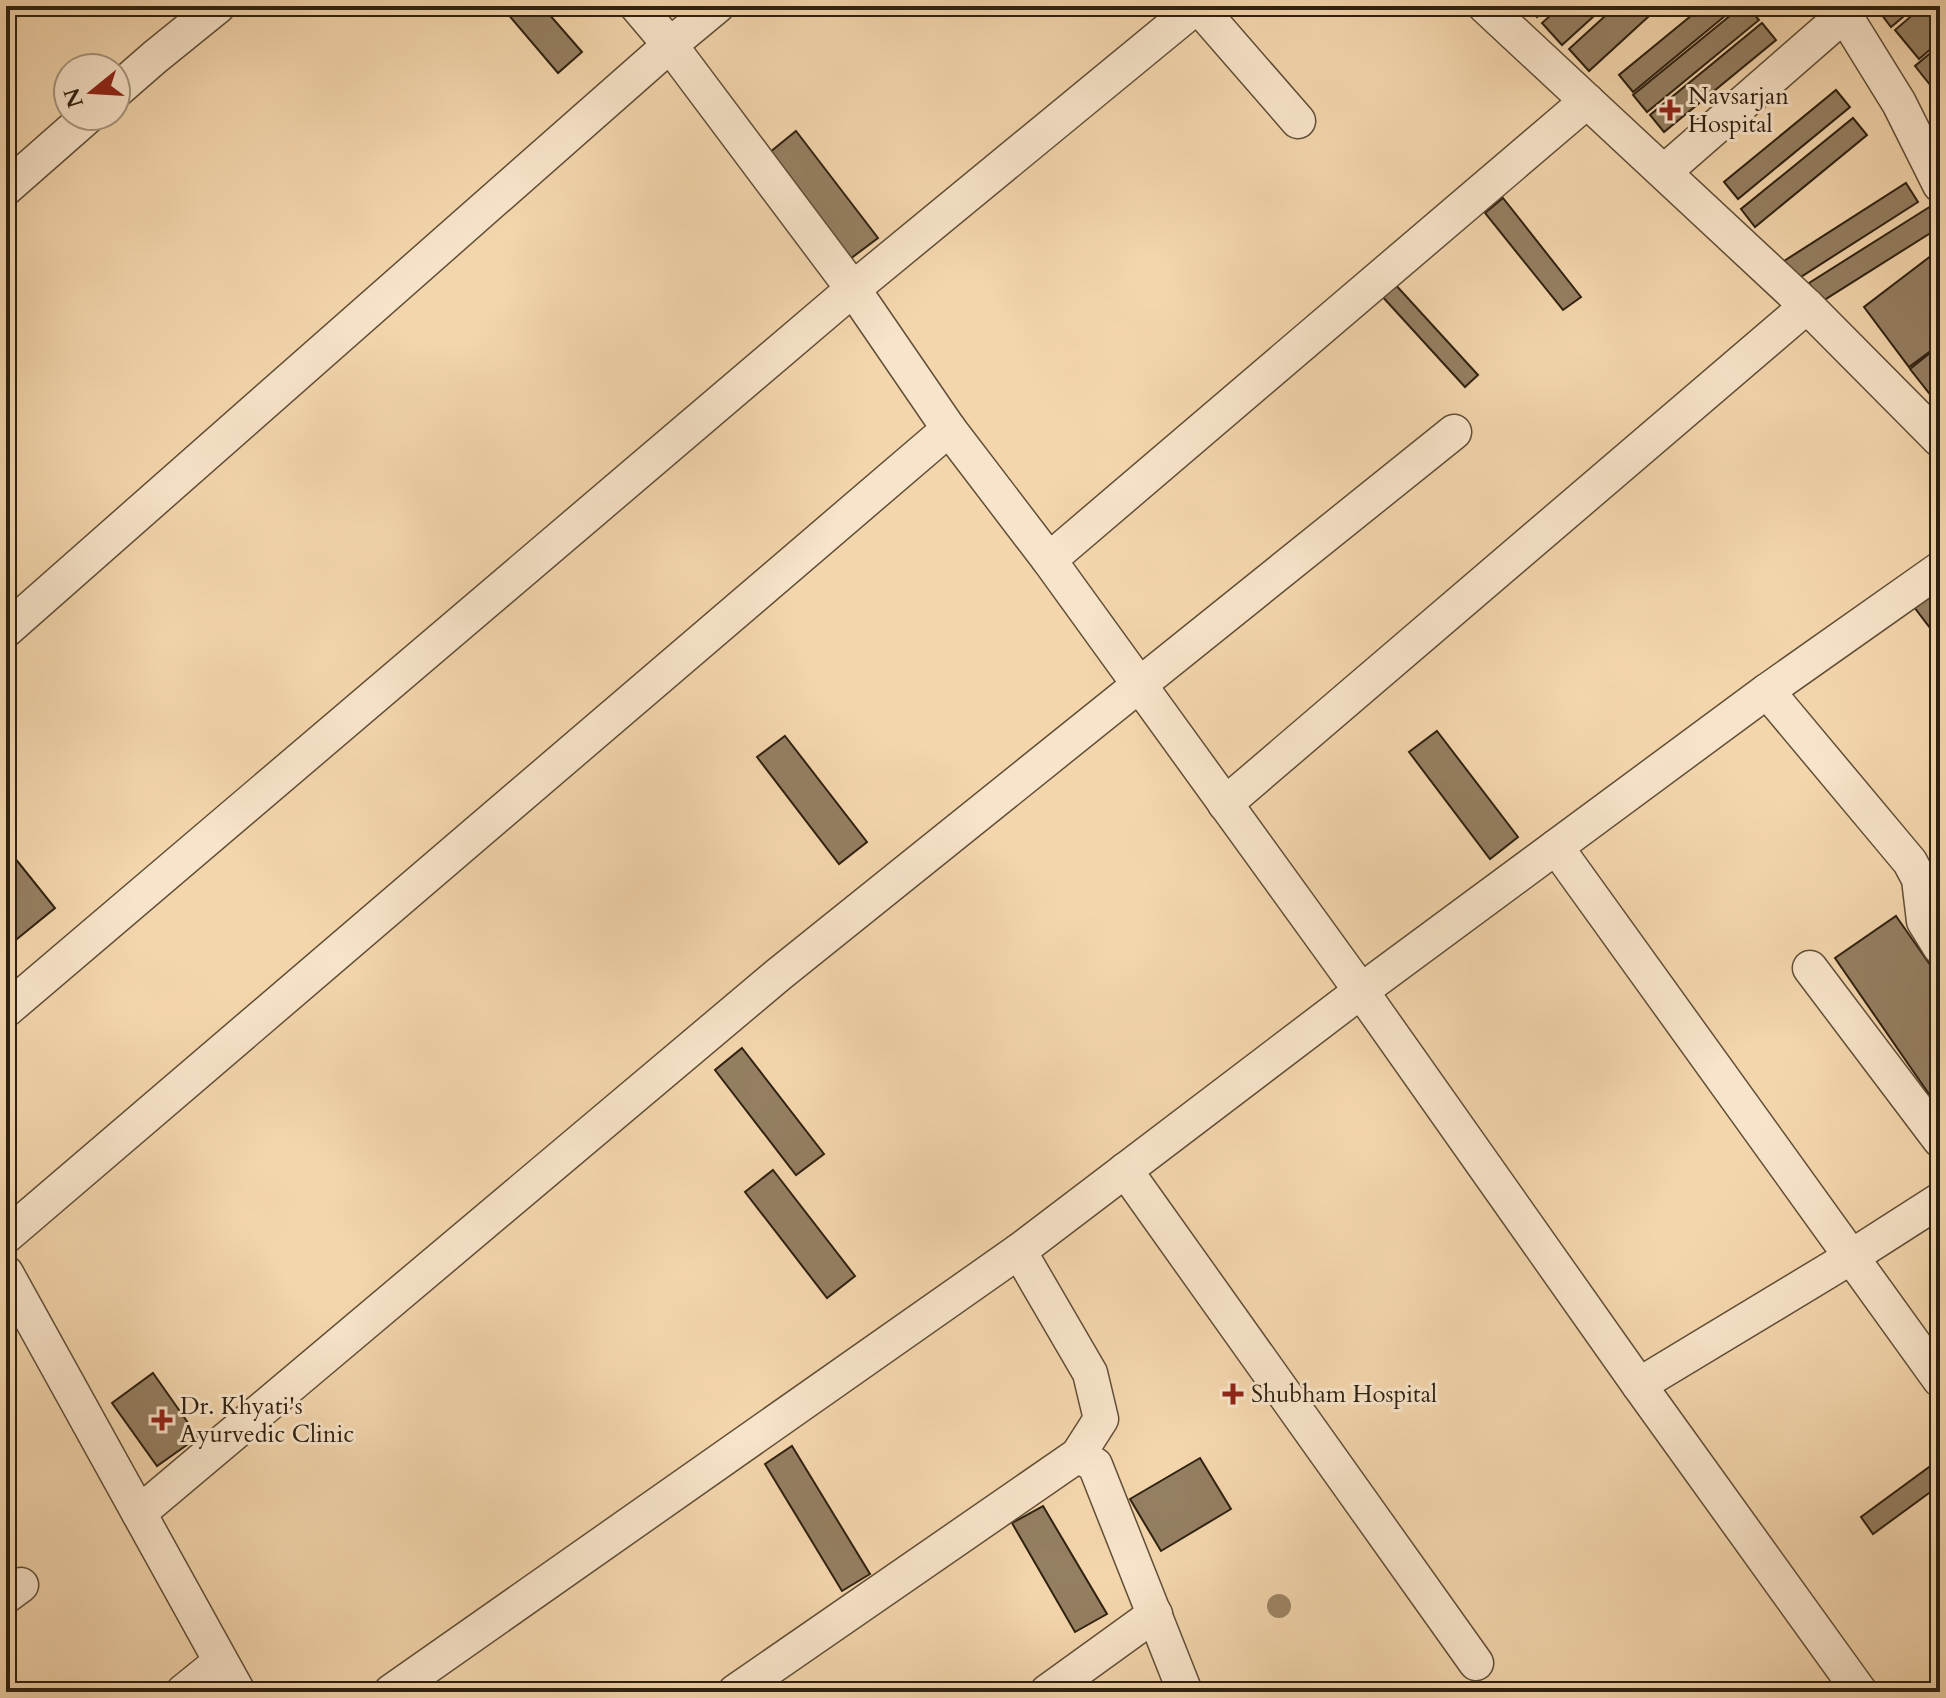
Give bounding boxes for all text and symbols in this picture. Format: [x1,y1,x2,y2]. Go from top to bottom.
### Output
north arrow [52,52,132,132]
place label: Navsarjan Hospital [1688,80,1789,141]
text: N [57,84,91,112]
marker: Navsarjan Hospital [1659,99,1681,121]
place label: Shubham Hospital [1251,1378,1437,1411]
marker: Shubham Hospital [1222,1383,1244,1405]
place label: Dr. Khyati's Ayurvedic Clinic [180,1390,354,1451]
marker: Dr. Khyati's Ayurvedic Clinic [151,1409,173,1431]

